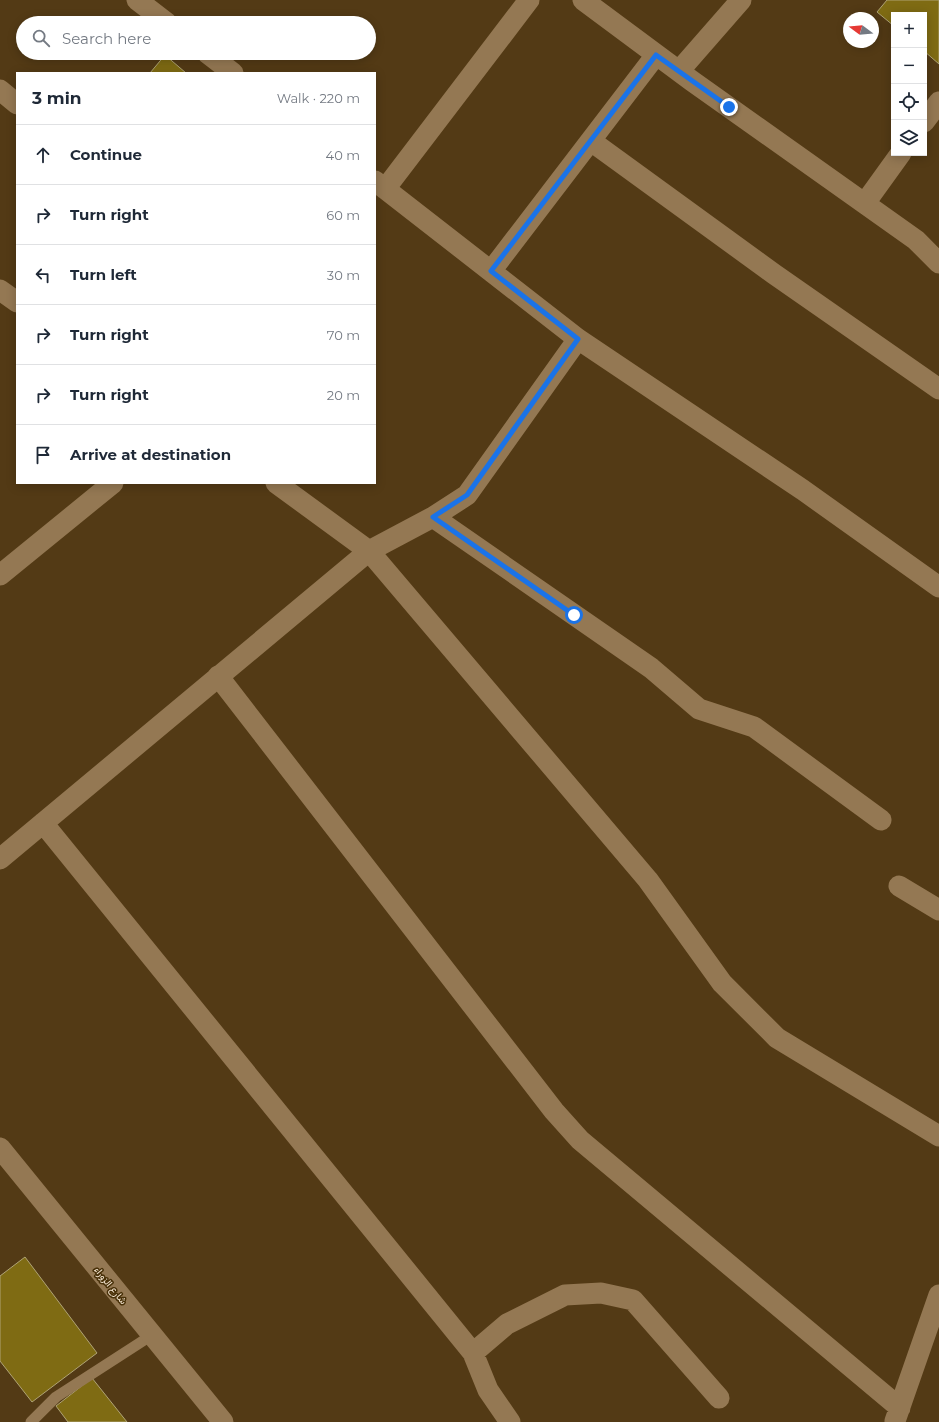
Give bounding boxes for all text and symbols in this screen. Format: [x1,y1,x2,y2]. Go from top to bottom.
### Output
north arrow [843,12,879,48]
map controls [891,12,927,156]
button: + [891,12,927,48]
search box [16,16,376,60]
icon: search [30,27,52,49]
text: Search here [62,29,151,48]
button: − [891,48,927,84]
button: locate [891,84,927,120]
text: 3 min [32,88,82,108]
text: Walk · 220 m [277,90,360,106]
route end [720,98,738,116]
button: layers [891,120,927,156]
icon: ahead [32,144,54,166]
text: Continue [70,145,142,164]
text: 40 m [326,147,360,163]
icon: right [32,204,54,226]
text: Turn right [70,205,149,224]
text: 60 m [326,207,360,223]
icon: left [32,264,54,286]
text: Turn left [70,265,137,284]
text: 30 m [327,267,360,283]
icon: right [32,324,54,346]
text: Turn right [70,325,149,344]
text: 70 m [327,327,360,343]
icon: right [32,384,54,406]
text: Turn right [70,385,149,404]
text: 20 m [327,387,360,403]
icon: arrive [32,444,54,466]
text: Arrive at destination [70,445,231,464]
route start [565,606,583,624]
street label: شارع الزوراء [91,1264,130,1307]

